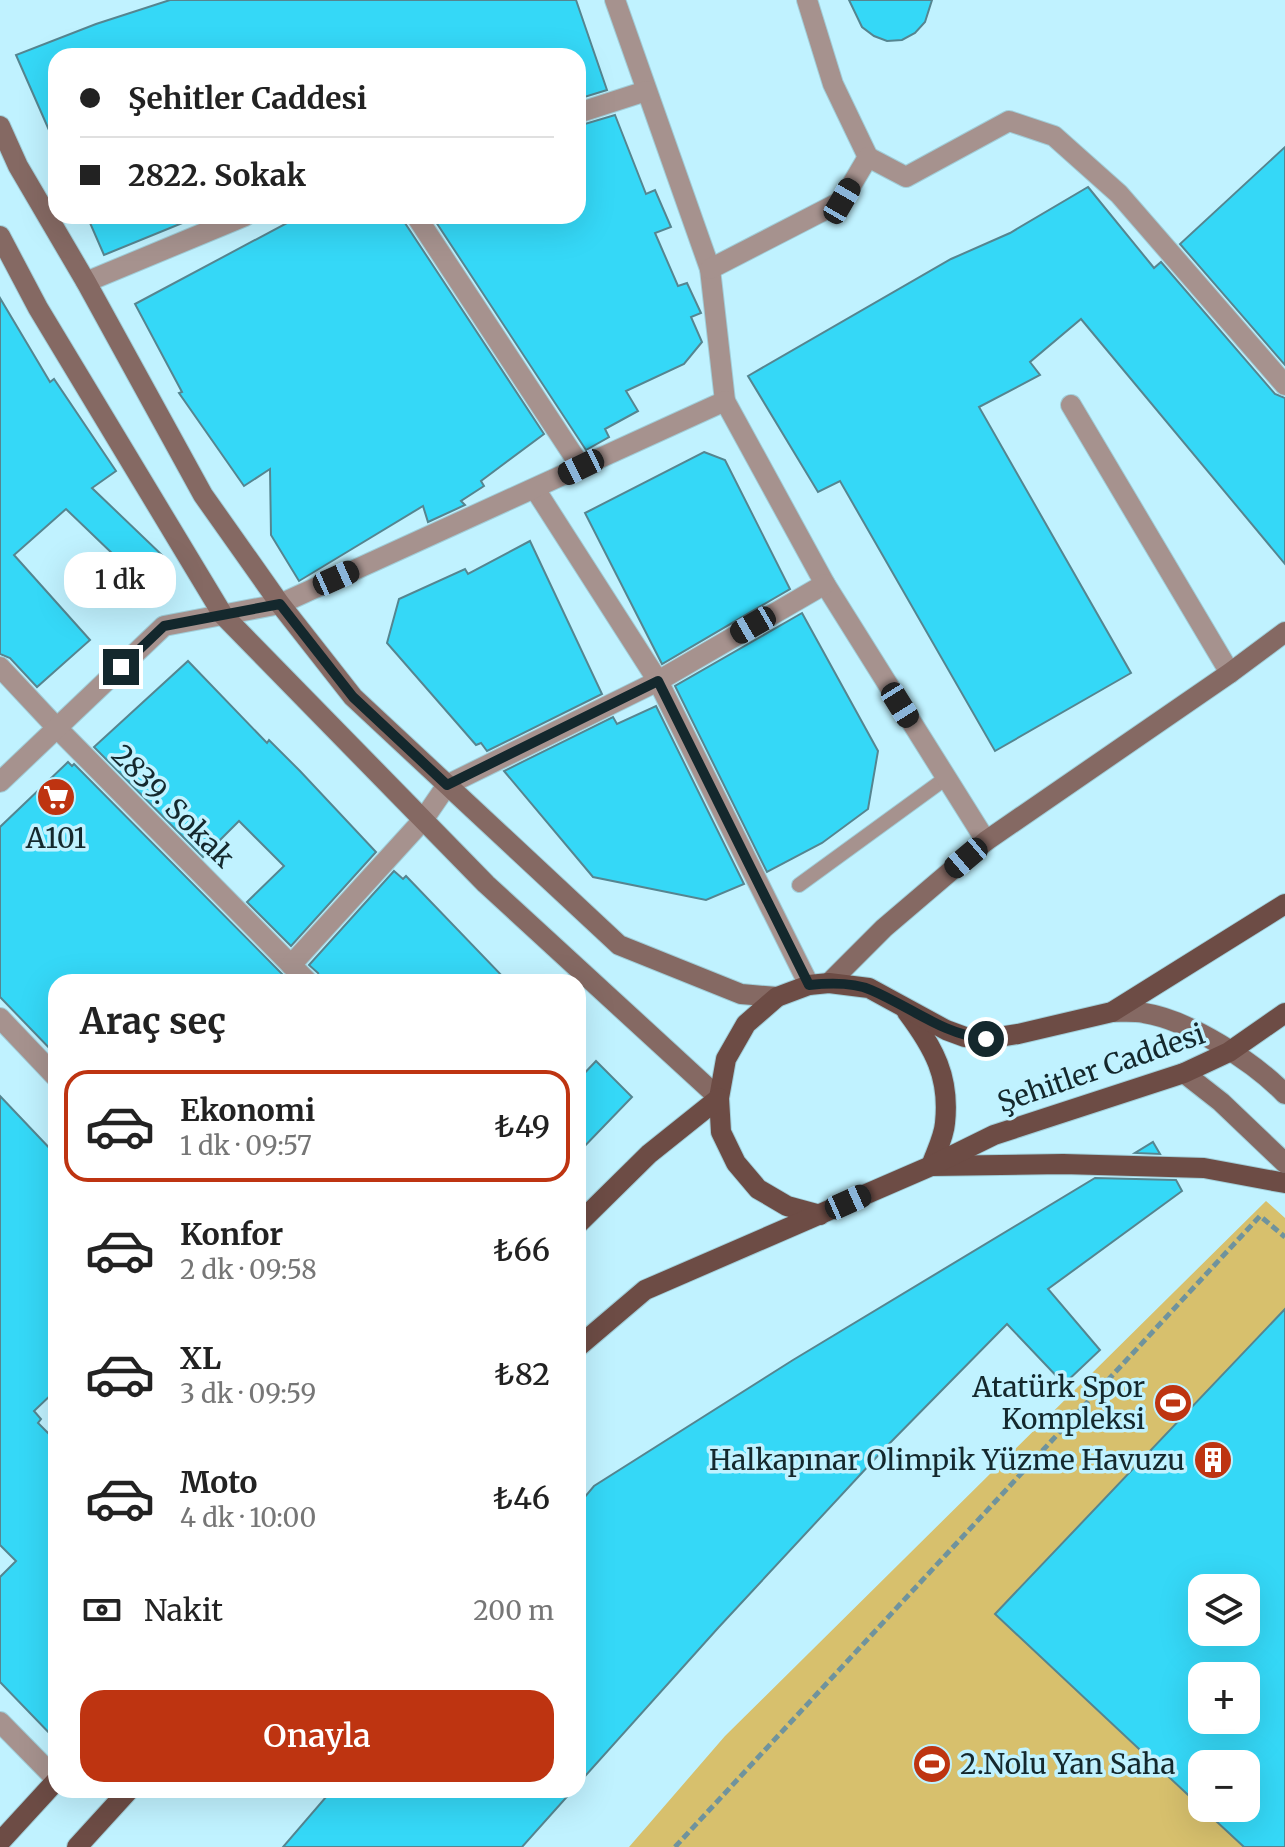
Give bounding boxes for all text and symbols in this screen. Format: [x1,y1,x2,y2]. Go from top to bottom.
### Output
text: Şehitler Caddesi [128,79,367,117]
text: 2822. Sokak [128,156,306,194]
car [820,174,864,228]
car [554,446,608,488]
callout: 1 dk [65,551,177,607]
car [309,557,363,599]
text: 1 dk [95,563,145,596]
car [726,603,780,647]
route end [103,649,139,685]
car [877,678,923,732]
street label: 2839. Sokak [104,737,242,875]
supermarket icon: A101 [35,776,77,818]
place label: A101 [25,820,86,856]
car [940,833,992,883]
text: Araç seç [80,999,226,1044]
street label: Şehitler Caddesi [993,1016,1209,1120]
route start [968,1021,1004,1057]
icon: car [84,1090,156,1162]
text: Ekonomi [180,1091,315,1129]
text: ₺49 [494,1107,550,1145]
text: 1 dk · 09:57 [180,1129,312,1162]
car [821,1181,875,1223]
icon: car [84,1214,156,1286]
text: Konfor [180,1215,283,1253]
text: ₺66 [493,1231,550,1269]
text: 2 dk · 09:58 [180,1253,317,1286]
icon: car [84,1338,156,1410]
text: XL [180,1339,221,1377]
text: ₺82 [494,1355,550,1393]
place label: Atatürk Spor Kompleksi [971,1369,1145,1437]
text: 3 dk · 09:59 [180,1377,316,1410]
sports icon: Atatürk Spor Kompleksi [1152,1382,1194,1424]
building icon: Halkapınar Olimpik Yüzme Havuzu [1192,1439,1234,1481]
place label: Halkapınar Olimpik Yüzme Havuzu [709,1442,1185,1478]
icon: car [84,1462,156,1534]
text: Moto [180,1463,258,1501]
text: ₺46 [493,1479,550,1517]
text: 4 dk · 10:00 [180,1501,316,1534]
map controls [1188,1574,1260,1822]
button: layers [1188,1574,1260,1646]
icon: cash [80,1588,124,1632]
text: Nakit [144,1591,223,1629]
text: 200 m [473,1594,554,1627]
button: + [1188,1662,1260,1734]
button: Onayla [80,1690,554,1782]
sports icon: 2.Nolu Yan Saha [911,1743,953,1785]
place label: 2.Nolu Yan Saha [960,1746,1175,1782]
button: − [1188,1750,1260,1822]

